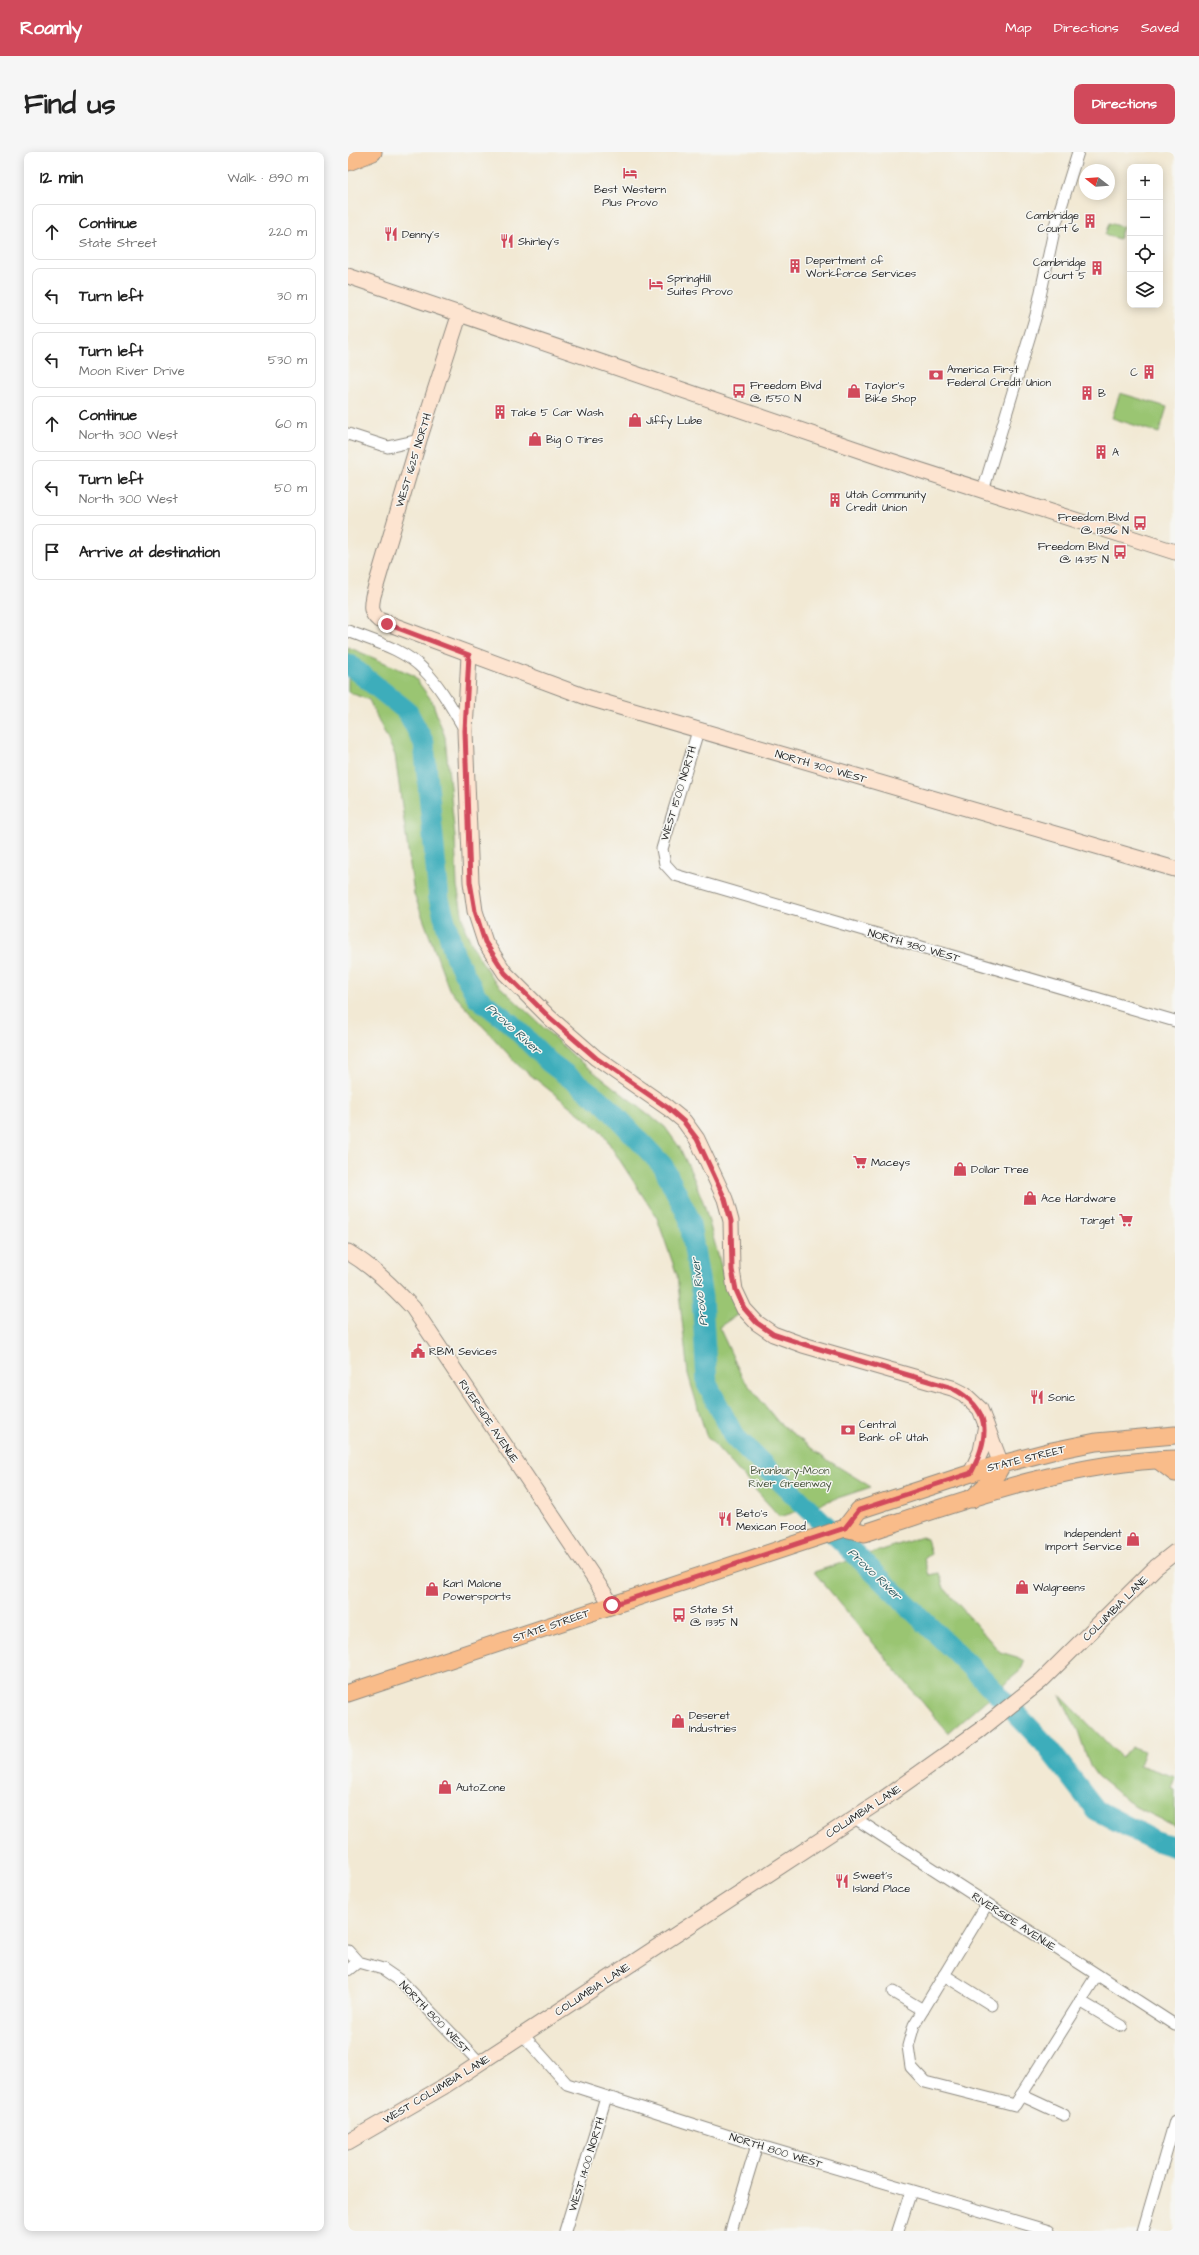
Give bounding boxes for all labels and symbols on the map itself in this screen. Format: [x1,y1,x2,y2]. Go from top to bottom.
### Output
north arrow [1079,164,1115,200]
hotel icon: Best Western Plus Provo [622,165,638,181]
place label: Best Western Plus Provo [594,182,666,210]
place label: Cambridge Court 6 [1026,208,1079,236]
building icon: Cambridge Court 6 [1082,213,1098,229]
restaurant icon: Denny's [383,226,399,242]
place label: Denny's [402,227,440,243]
restaurant icon: Shirley's [499,233,515,249]
place label: Shirley's [518,234,560,250]
place label: Depertment of Workforce Services [806,253,917,281]
place label: Cambridge Court 5 [1033,255,1086,283]
building icon: Depertment of Workforce Services [787,258,803,274]
building icon: Cambridge Court 5 [1089,260,1105,276]
place label: SpringHill Suites Provo [667,271,734,299]
hotel icon: SpringHill Suites Provo [648,276,664,292]
place label: America First Federal Credit Union [947,362,1051,390]
building icon: C [1141,364,1157,380]
place label: C [1130,365,1138,380]
bank icon: America First Federal Credit Union [928,367,944,383]
place label: Freedom Blvd @ 1550 N [750,378,822,406]
place label: Taylor's Bike Shop [865,378,916,406]
bus stop icon: Freedom Blvd @ 1550 N [731,383,747,399]
shop icon: Taylor's Bike Shop [846,383,862,399]
building icon: B [1079,385,1095,401]
place label: B [1098,386,1106,401]
building icon: Take 5 Car Wash [492,404,508,420]
place label: Take 5 Car Wash [511,405,604,420]
street label: WEST 1625 NORTH [392,411,435,509]
shop icon: Jiffy Lube [627,412,643,428]
place label: Jiffy Lube [646,413,702,429]
shop icon: Big O Tires [527,431,543,447]
place label: Big O Tires [546,432,604,448]
building icon: A [1093,444,1109,460]
place label: A [1112,445,1119,460]
place label: Utah Community Credit Union [846,487,926,515]
building icon: Utah Community Credit Union [827,492,843,508]
place label: Freedom Blvd @ 1386 N [1058,510,1129,538]
bus stop icon: Freedom Blvd @ 1386 N [1132,515,1148,531]
place label: Freedom Blvd @ 1435 N [1038,539,1109,567]
bus stop icon: Freedom Blvd @ 1435 N [1112,544,1128,560]
route end [378,615,396,633]
street label: WEST 1500 NORTH [657,744,700,842]
street label: NORTH 300 WEST [773,746,869,787]
street label: NORTH 380 WEST [866,925,962,966]
water label: Provo River [483,1000,546,1060]
supermarket icon: Maceys [852,1154,868,1170]
place label: Maceys [871,1155,911,1171]
shop icon: Dollar Tree [952,1161,968,1177]
place label: Dollar Tree [971,1162,1029,1177]
shop icon: Ace Hardware [1022,1190,1038,1206]
place label: Ace Hardware [1041,1191,1116,1206]
supermarket icon: Target [1118,1212,1134,1228]
place label: Target [1080,1213,1116,1229]
water label: Provo River [687,1256,712,1327]
public building icon: RBM Sevices [410,1343,426,1359]
place label: RBM Sevices [429,1344,497,1359]
street label: RIVERSIDE AVENUE [455,1377,522,1466]
restaurant icon: Sonic [1029,1389,1045,1405]
place label: Sonic [1048,1390,1075,1405]
place label: Central Bank of Utah [859,1417,928,1445]
bank icon: Central Bank of Utah [840,1422,856,1438]
street label: STATE STREET [985,1441,1067,1475]
park label: Branbury-Moon River Greenway [748,1463,832,1492]
place label: Beto's Mexican Food [736,1506,806,1534]
restaurant icon: Beto's Mexican Food [717,1511,733,1527]
place label: Independent Import Service [1045,1526,1123,1554]
shop icon: Independent Import Service [1125,1531,1141,1547]
water label: Provo River [844,1544,906,1605]
street label: COLUMBIA LANE [1079,1572,1152,1644]
place label: Karl Malone Powersports [443,1576,511,1604]
shop icon: Walgreens [1014,1579,1030,1595]
place label: Walgreens [1033,1580,1086,1596]
shop icon: Karl Malone Powersports [424,1581,440,1597]
route start [603,1596,621,1614]
place label: State St @ 1335 N [690,1602,738,1630]
street label: STATE STREET [511,1605,592,1646]
bus stop icon: State St @ 1335 N [671,1607,687,1623]
place label: Deseret Industries [689,1708,737,1736]
shop icon: Deseret Industries [670,1713,686,1729]
shop icon: AutoZone [437,1779,453,1795]
place label: AutoZone [456,1780,506,1795]
street label: COLUMBIA LANE [823,1781,904,1841]
place label: Sweet's Island Place [853,1868,910,1896]
restaurant icon: Sweet's Island Place [834,1873,850,1889]
street label: RIVERSIDE AVENUE [969,1889,1059,1955]
street label: COLUMBIA LANE [552,1959,633,2019]
street label: NORTH 800 WEST [396,1978,474,2057]
street label: WEST COLUMBIA LANE [380,2051,493,2127]
street label: WEST 1400 NORTH [565,2115,608,2213]
street label: NORTH 800 WEST [728,2129,824,2172]

